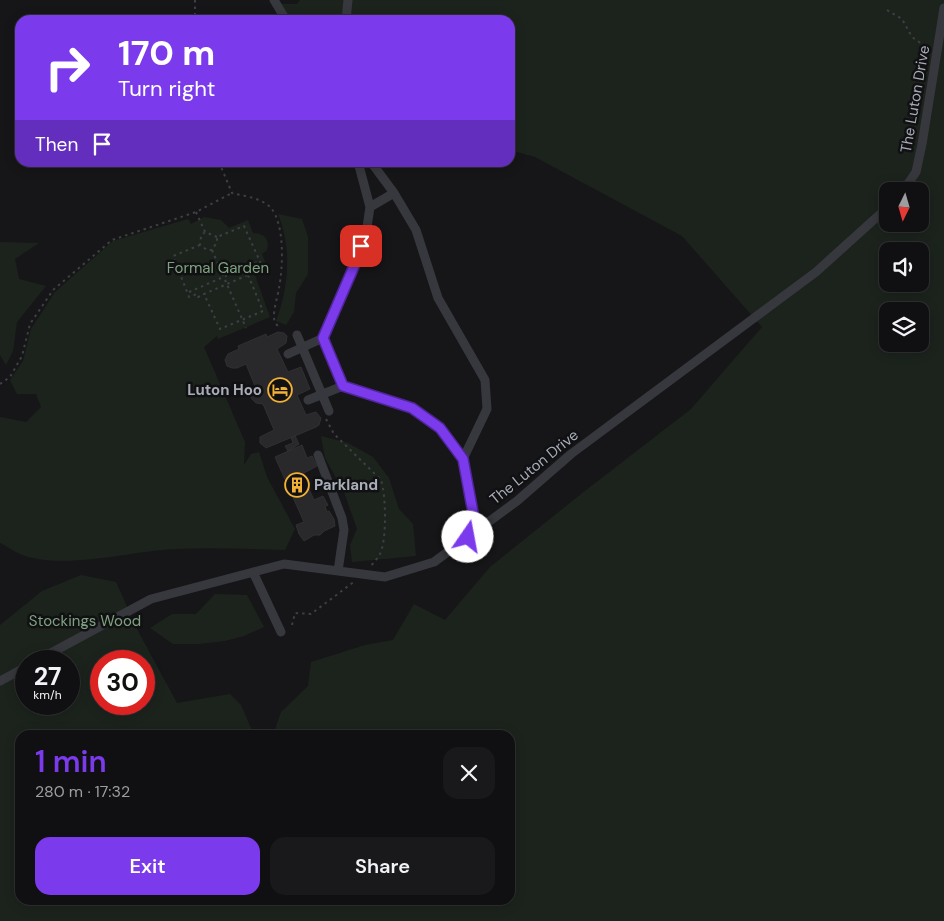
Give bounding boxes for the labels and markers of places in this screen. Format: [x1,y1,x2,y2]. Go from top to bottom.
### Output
pin [340,225,382,267]
hotel icon: Luton Hoo [267,377,293,403]
place label: Luton Hoo [187,380,262,400]
building icon: Parkland [284,472,310,498]
place label: Parkland [314,475,378,495]

